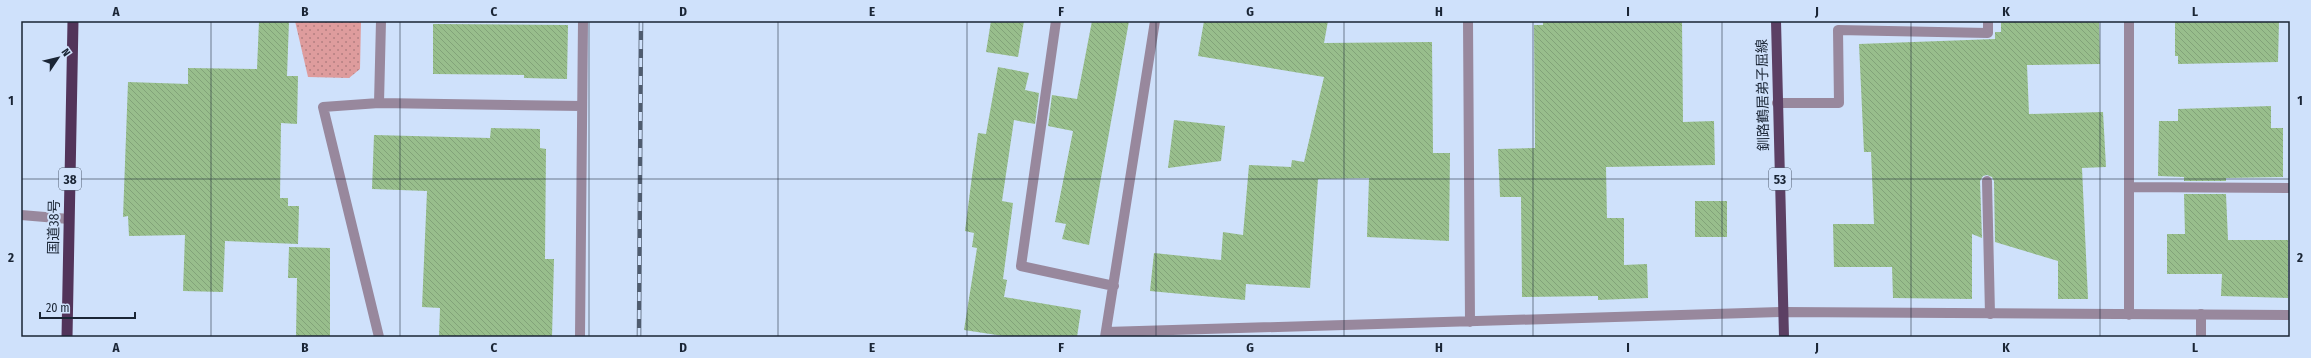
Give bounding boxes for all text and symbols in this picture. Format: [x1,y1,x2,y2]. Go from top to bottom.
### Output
text: A [111,4,120,19]
text: B [301,4,309,19]
text: C [491,4,498,19]
text: D [679,4,687,19]
text: E [869,4,875,19]
text: F [1058,4,1064,19]
text: G [1246,4,1254,19]
text: H [1435,4,1443,19]
text: I [1626,4,1630,19]
text: J [1814,4,1819,19]
text: K [2002,4,2010,19]
text: L [2192,4,2198,19]
north arrow [38,38,78,78]
street label: 釧路鶴居弟子屈線 [1754,39,1772,151]
text: N [59,46,73,59]
text: 1 [8,93,14,108]
text: 1 [2297,93,2303,108]
road number: 38 [59,168,81,190]
road number: 53 [1769,168,1791,190]
street label: 国道38号 [45,199,63,255]
text: 2 [7,250,14,265]
text: 2 [2296,250,2303,265]
scale bar [40,294,135,320]
text: 20 m [46,301,70,315]
text: A [111,340,120,355]
text: B [301,340,309,355]
text: C [491,340,498,355]
text: D [679,340,687,355]
text: E [869,340,875,355]
text: F [1058,340,1064,355]
text: G [1246,340,1254,355]
text: H [1435,340,1443,355]
text: I [1626,340,1630,355]
text: J [1814,340,1819,355]
text: K [2002,340,2010,355]
text: L [2192,340,2198,355]

